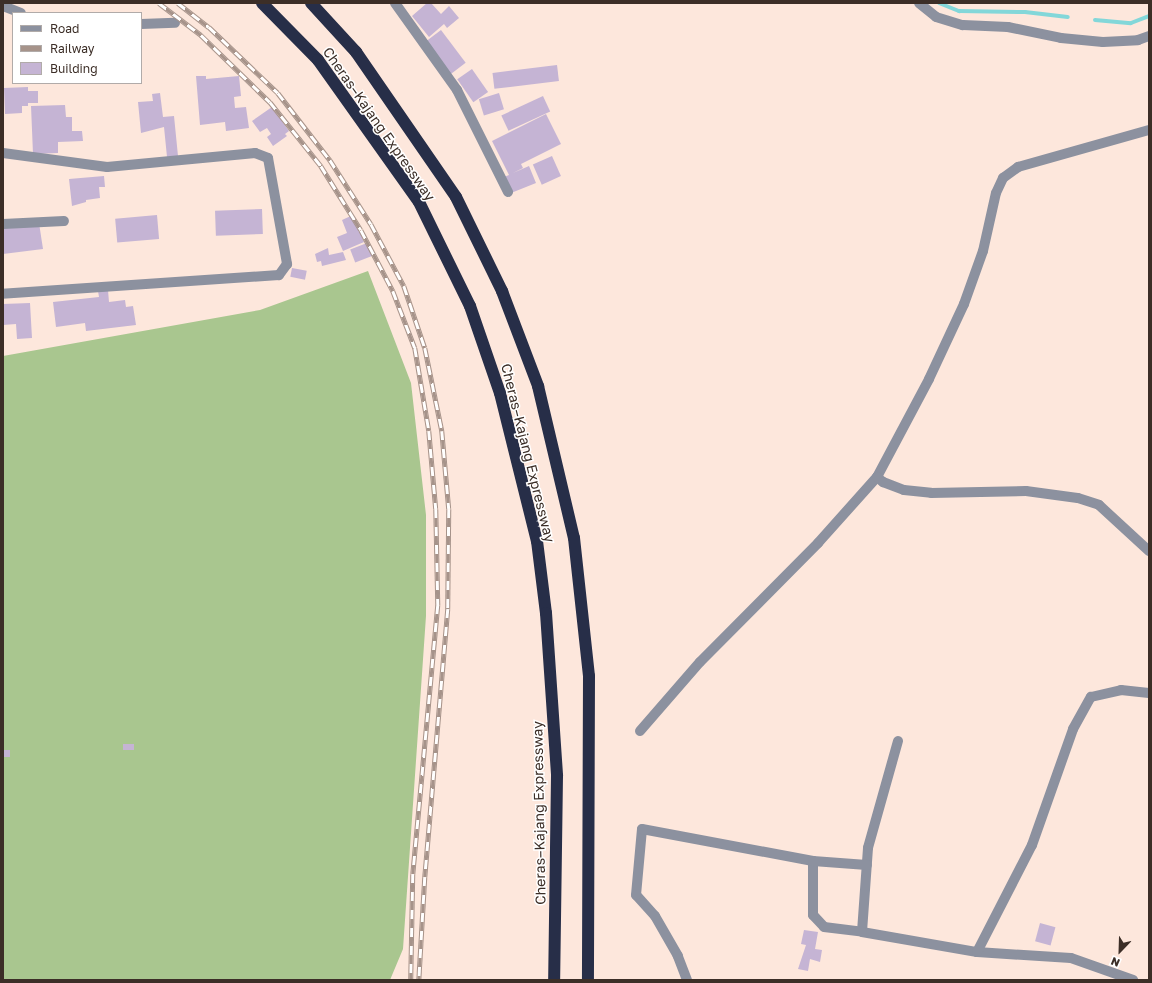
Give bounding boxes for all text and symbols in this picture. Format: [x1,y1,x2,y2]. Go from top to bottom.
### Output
legend [12,12,142,84]
text: Road [50,21,79,36]
text: Railway [50,41,95,56]
street label: Cheras–Kajang Expressway [319,44,439,204]
text: Building [50,61,98,76]
street label: Cheras–Kajang Expressway [498,362,558,544]
street label: Cheras–Kajang Expressway [529,721,549,905]
north arrow [1100,931,1140,971]
text: N [1109,955,1122,970]

